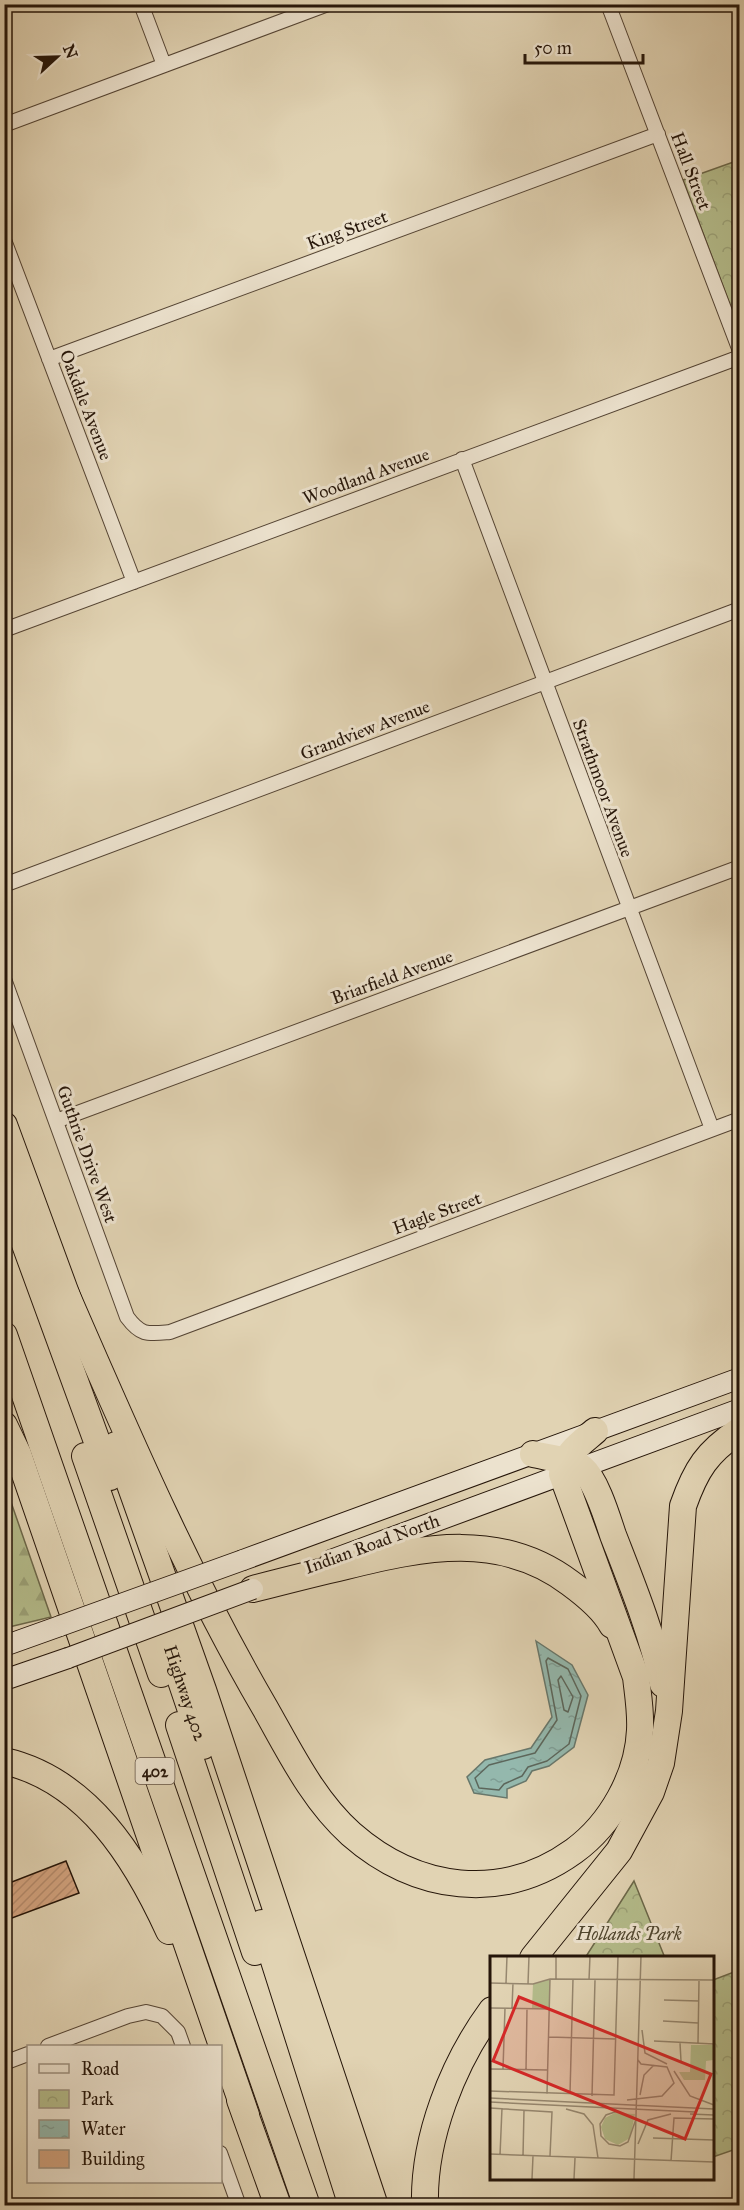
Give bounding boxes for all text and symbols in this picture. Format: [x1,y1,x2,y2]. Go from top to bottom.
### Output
north arrow [27,27,87,87]
scale bar [525,27,644,65]
text: 50 m [534,37,572,59]
text: N [59,42,82,62]
street label: Hall Street [666,129,716,214]
street label: King Street [304,205,391,256]
street label: Oakdale Avenue [55,347,117,463]
street label: Woodland Avenue [300,443,432,509]
street label: Grandview Avenue [297,695,433,765]
street label: Strathmoor Avenue [568,716,638,860]
street label: Briarfield Avenue [328,945,456,1009]
street label: Guthrie Drive West [52,1082,122,1226]
street label: Hagle Street [390,1187,485,1240]
street label: Indian Road North [301,1509,443,1579]
street label: Highway 402 [159,1642,212,1744]
road number: 402 [136,1758,174,1784]
park label: Hollands Park [575,1923,682,1945]
inset map [490,1956,714,2180]
legend [27,2045,222,2183]
text: Road [81,2058,119,2080]
text: Park [81,2088,114,2110]
text: Water [81,2118,126,2140]
text: Building [81,2148,145,2171]

